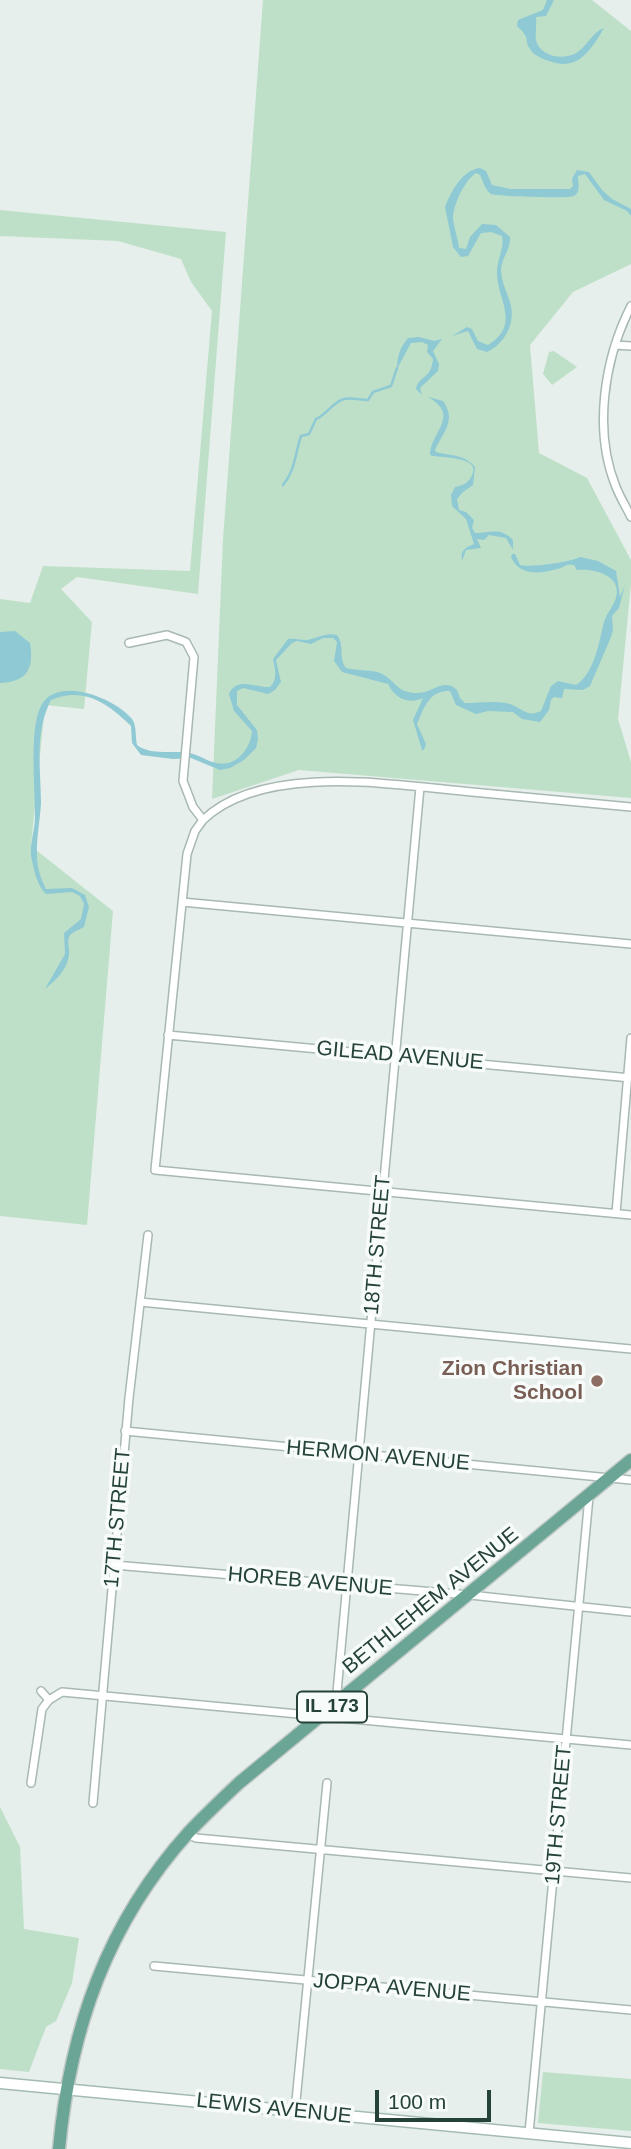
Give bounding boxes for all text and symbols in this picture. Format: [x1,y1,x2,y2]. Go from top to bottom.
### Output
street label: GILEAD AVENUE [315,1036,485,1076]
street label: 18TH STREET [359,1174,397,1316]
place label: Zion Christian School [442,1356,583,1406]
marker: Zion Christian School [589,1373,605,1389]
street label: HERMON AVENUE [285,1435,471,1477]
street label: 17TH STREET [99,1447,137,1589]
street label: BETHLEHEM AVENUE [338,1522,524,1680]
street label: HOREB AVENUE [227,1562,393,1602]
road number: IL 173 [297,1692,367,1722]
street label: 19TH STREET [540,1744,578,1886]
street label: JOPPA AVENUE [312,1969,472,2007]
scale bar [379,2076,494,2120]
street label: LEWIS AVENUE [195,2088,353,2130]
text: 100 m [388,2090,446,2113]

